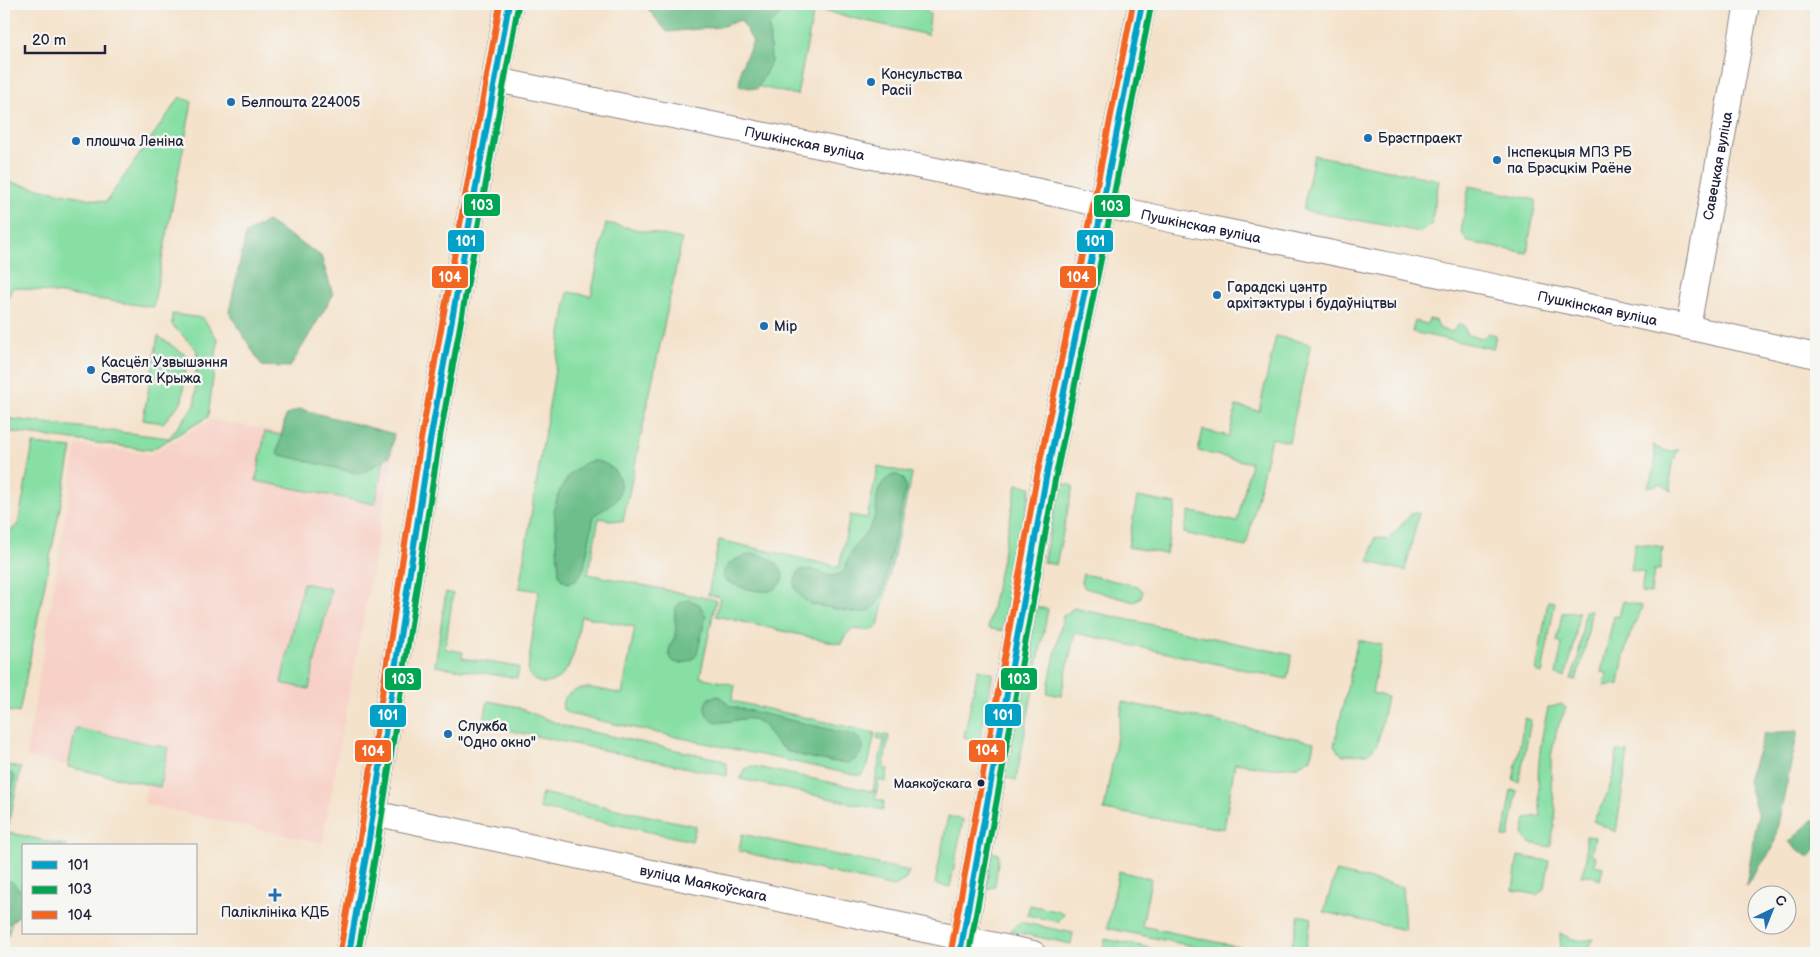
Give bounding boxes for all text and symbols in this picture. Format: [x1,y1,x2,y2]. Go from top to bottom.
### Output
scale bar [25,22,105,54]
text: 20 m [32,31,66,50]
place label: Консульства Расіі [881,66,963,99]
marker: Консульства Расіі [865,76,877,88]
place label: Белпошта 224005 [241,94,360,111]
marker: Белпошта 224005 [225,96,237,108]
street label: Савецкая вуліца [1700,109,1736,221]
street label: Пушкінская вуліца [743,123,867,164]
place label: Брэстпраект [1378,130,1463,147]
marker: Брэстпраект [1362,132,1374,144]
place label: плошча Леніна [86,133,184,150]
marker: плошча Леніна [70,135,82,147]
place label: Інспекцыя МПЗ РБ па Брэсцкім Раёне [1507,144,1632,177]
marker: Інспекцыя МПЗ РБ па Брэсцкім Раёне [1491,154,1503,166]
line badge: 103 [463,193,501,217]
line badge: 103 [1093,194,1131,218]
text: 103 [471,197,493,214]
text: 103 [1101,198,1123,215]
street label: Пушкінская вуліца [1139,206,1263,247]
line badge: 101 [447,229,485,253]
line badge: 101 [1076,229,1114,253]
text: 101 [456,233,476,250]
text: 101 [1085,233,1105,250]
line badge: 104 [431,265,469,289]
line badge: 104 [1059,265,1097,289]
text: 104 [439,269,462,286]
text: 104 [1067,269,1090,286]
place label: Гарадскі цэнтр архітэктуры і будаўніцтвы [1227,279,1397,312]
street label: Пушкінская вуліца [1536,287,1660,330]
marker: Гарадскі цэнтр архітэктуры і будаўніцтвы [1211,289,1223,301]
place label: Мір [774,318,797,335]
marker: Мір [758,320,770,332]
place label: Касцёл Узвышэння Святога Крыжа [101,354,228,387]
marker: Касцёл Узвышэння Святога Крыжа [85,364,97,376]
line badge: 103 [384,667,422,691]
line badge: 103 [1000,667,1038,691]
text: 103 [392,671,414,688]
text: 103 [1008,671,1030,688]
line badge: 101 [984,703,1022,727]
line badge: 101 [369,704,407,728]
text: 101 [378,707,398,724]
text: 101 [993,707,1013,724]
place label: Служба "Одно окно" [458,718,536,751]
marker: Служба "Одно окно" [442,728,454,740]
line badge: 104 [354,739,392,763]
line badge: 104 [968,739,1006,763]
text: 104 [976,742,999,759]
text: 104 [362,743,385,760]
place label: Маякоўскага [894,776,972,792]
marker: Маякоўскага [976,778,986,788]
legend [22,844,198,934]
text: 101 [68,856,88,875]
street label: вуліца Маякоўскага [638,862,770,906]
text: 103 [68,880,92,899]
north arrow [1748,884,1798,934]
marker: Паліклініка КДБ [268,888,282,902]
text: С [1771,891,1790,911]
place label: Паліклініка КДБ [221,904,329,921]
text: 104 [68,906,92,925]

